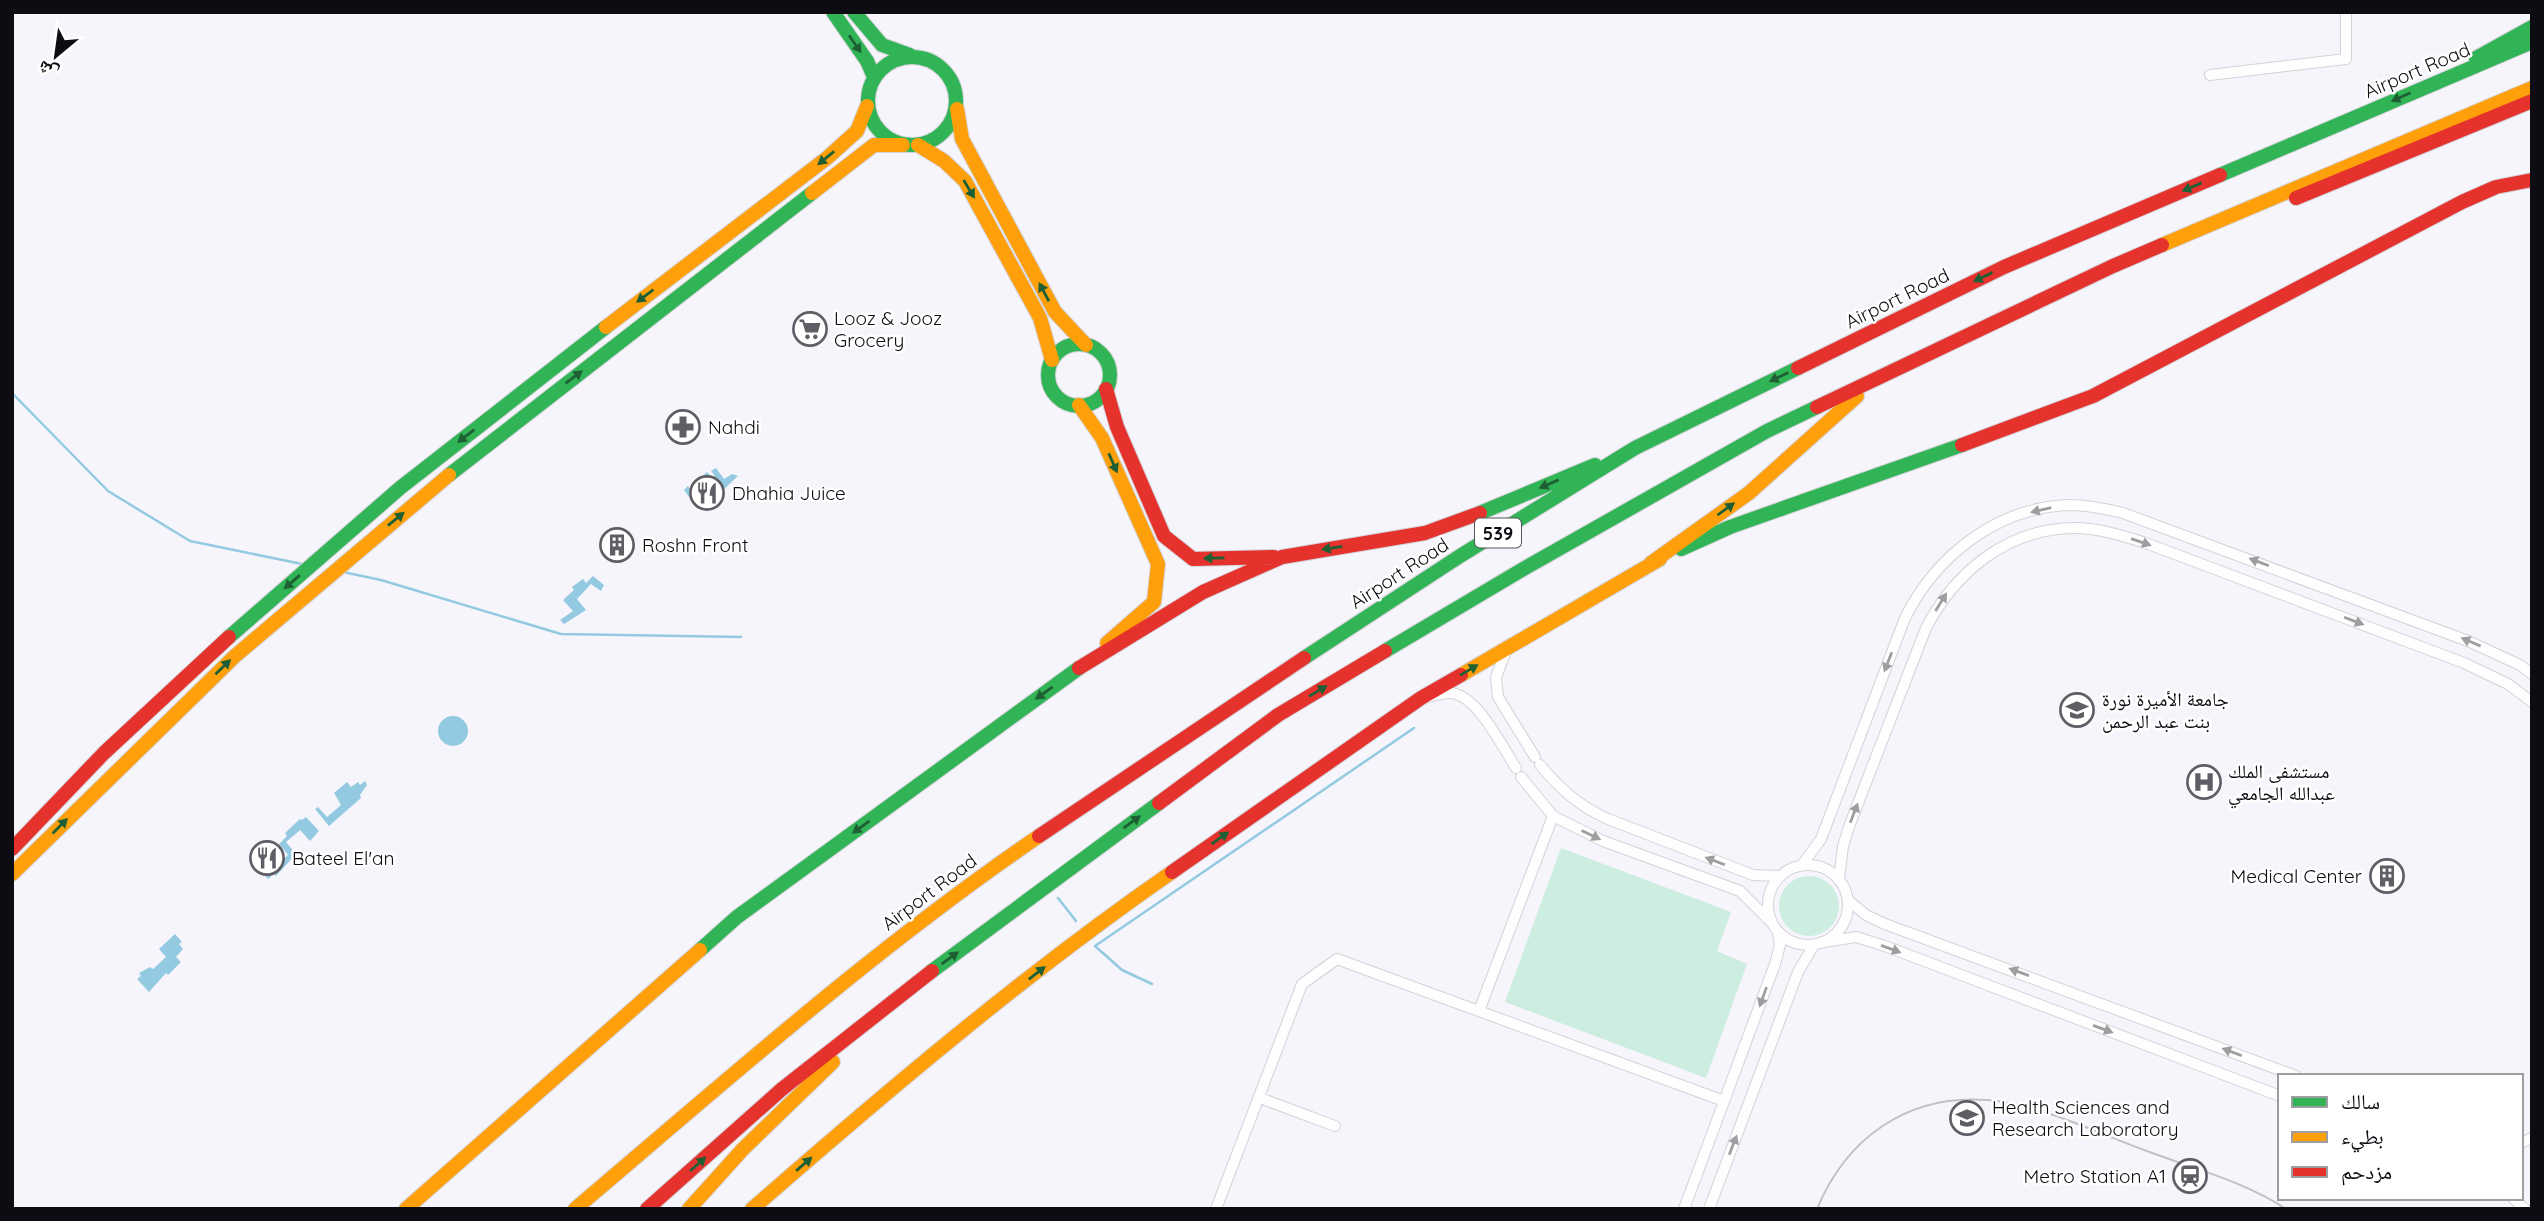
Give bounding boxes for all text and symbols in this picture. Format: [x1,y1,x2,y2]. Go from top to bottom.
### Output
north arrow [21,21,91,91]
one-way arrow [848,35,862,53]
street label: Airport Road [2360,37,2474,103]
text: ش [33,55,62,86]
one-way arrow [2391,91,2411,103]
one-way arrow [818,151,836,166]
one-way arrow [962,179,975,199]
one-way arrow [2181,181,2202,192]
street label: Airport Road [1841,263,1953,333]
one-way arrow [1973,271,1993,282]
one-way arrow [1038,282,1050,301]
one-way arrow [637,289,655,304]
place label: Looz & Jooz Grocery [834,306,942,352]
supermarket icon: Looz & Jooz Grocery [791,310,829,348]
one-way arrow [565,371,583,385]
one-way arrow [1769,371,1789,383]
pharmacy icon: Nahdi [664,408,702,446]
place label: Nahdi [708,415,760,439]
one-way arrow [457,428,474,443]
one-way arrow [1108,453,1119,474]
restaurant icon: Dhahia Juice [688,474,726,512]
one-way arrow [1539,478,1559,490]
place label: Dhahia Juice [732,481,846,505]
one-way arrow [1717,502,1735,516]
one-way arrow [2030,505,2052,516]
one-way arrow [386,511,404,526]
road number: 539 [1475,518,1521,548]
building icon: Roshn Front [598,526,636,564]
street label: Airport Road [1345,532,1453,614]
place label: Roshn Front [642,533,748,557]
one-way arrow [2131,537,2152,548]
one-way arrow [1321,543,1343,554]
one-way arrow [1203,553,1225,564]
one-way arrow [2248,556,2269,567]
one-way arrow [283,574,301,590]
one-way arrow [1934,593,1947,612]
one-way arrow [2344,616,2365,627]
one-way arrow [2461,637,2482,648]
one-way arrow [1883,652,1894,673]
one-way arrow [215,658,232,675]
one-way arrow [1459,663,1478,676]
one-way arrow [1036,685,1054,700]
one-way arrow [1309,685,1328,698]
place label: جامعة الأميرة نورة بنت عبد الرحمن [2102,687,2229,733]
school or university icon: جامعة الأميرة نورة بنت عبد الرحمن [2058,691,2096,729]
place label: مستشفى الملك عبدالله الجامعي [2228,759,2335,809]
hospital icon: مستشفى الملك عبدالله الجامعي [2185,763,2223,801]
one-way arrow [1849,802,1860,823]
one-way arrow [1123,815,1141,829]
one-way arrow [52,817,69,834]
one-way arrow [852,820,870,834]
one-way arrow [1581,830,1601,841]
one-way arrow [1211,832,1229,846]
restaurant icon: Bateel El'an [248,839,286,877]
place label: Bateel El'an [292,846,395,870]
street label: Airport Road [877,848,981,936]
one-way arrow [1705,855,1726,866]
building icon: Medical Center [2368,857,2406,895]
place label: Medical Center [2231,864,2363,888]
one-way arrow [1880,943,1901,954]
one-way arrow [941,951,959,965]
one-way arrow [1027,966,1045,981]
one-way arrow [2009,967,2030,978]
one-way arrow [1757,986,1768,1007]
one-way arrow [2093,1023,2114,1034]
one-way arrow [2222,1046,2243,1057]
legend [2278,1074,2523,1200]
text: سالك [2341,1088,2380,1114]
place label: Health Sciences and Research Laboratory [1992,1095,2178,1141]
school or university icon: Health Sciences and Research Laboratory [1948,1099,1986,1137]
text: بطيء [2341,1123,2384,1153]
one-way arrow [1727,1134,1738,1155]
one-way arrow [689,1156,706,1172]
one-way arrow [795,1157,812,1172]
station icon: Metro Station A1 [2171,1157,2209,1195]
text: مزدحم [2341,1158,2392,1186]
place label: Metro Station A1 [2023,1164,2166,1188]

